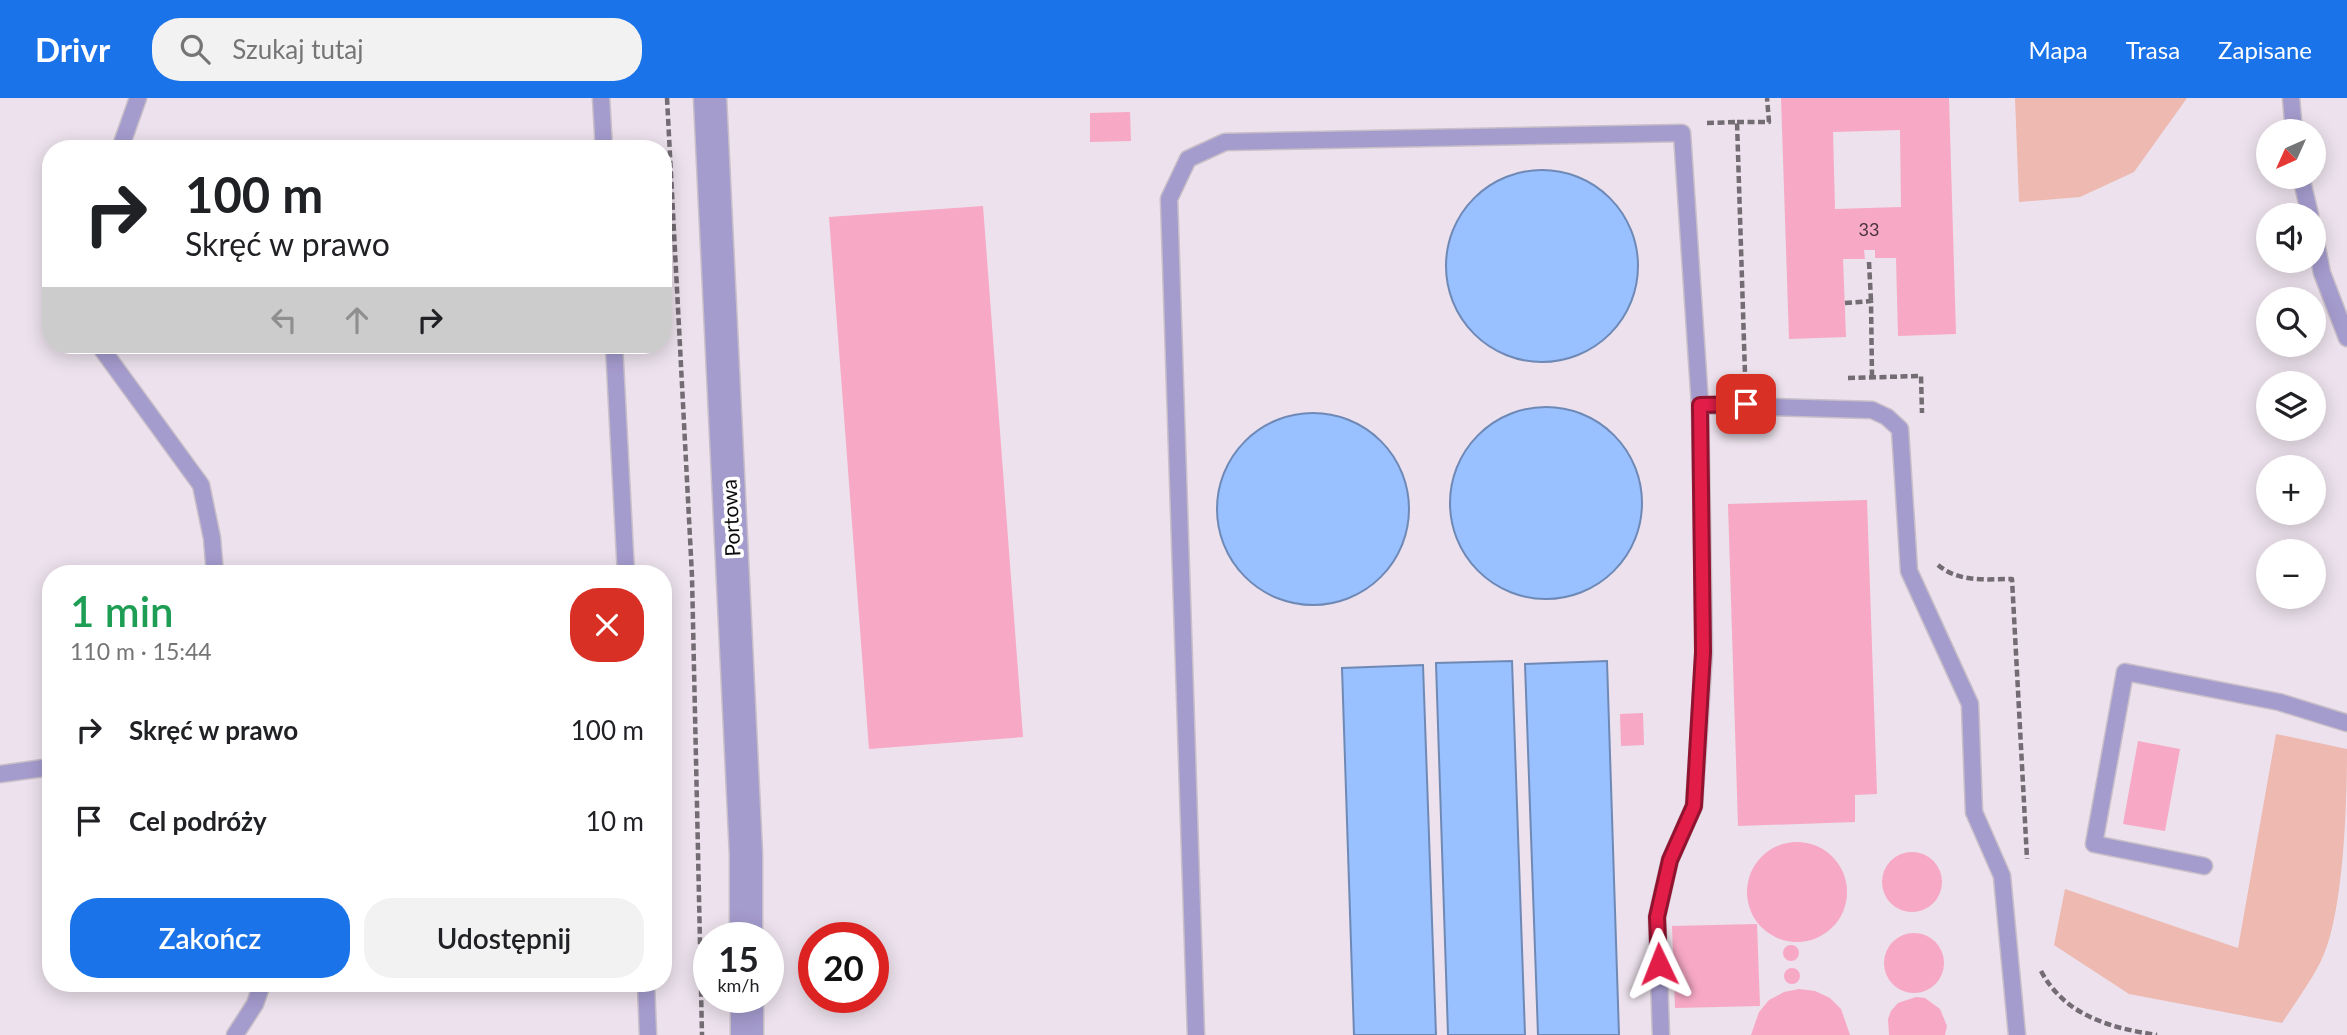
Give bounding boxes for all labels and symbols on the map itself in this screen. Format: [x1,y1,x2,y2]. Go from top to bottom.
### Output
north arrow [2256,119,2326,189]
house number: 33 [1859,218,1879,240]
pin [1716,374,1776,434]
street label: Portowa [715,479,745,557]
speed limit sign: 20 [798,922,889,1013]
position arrow [1622,927,1696,1001]

